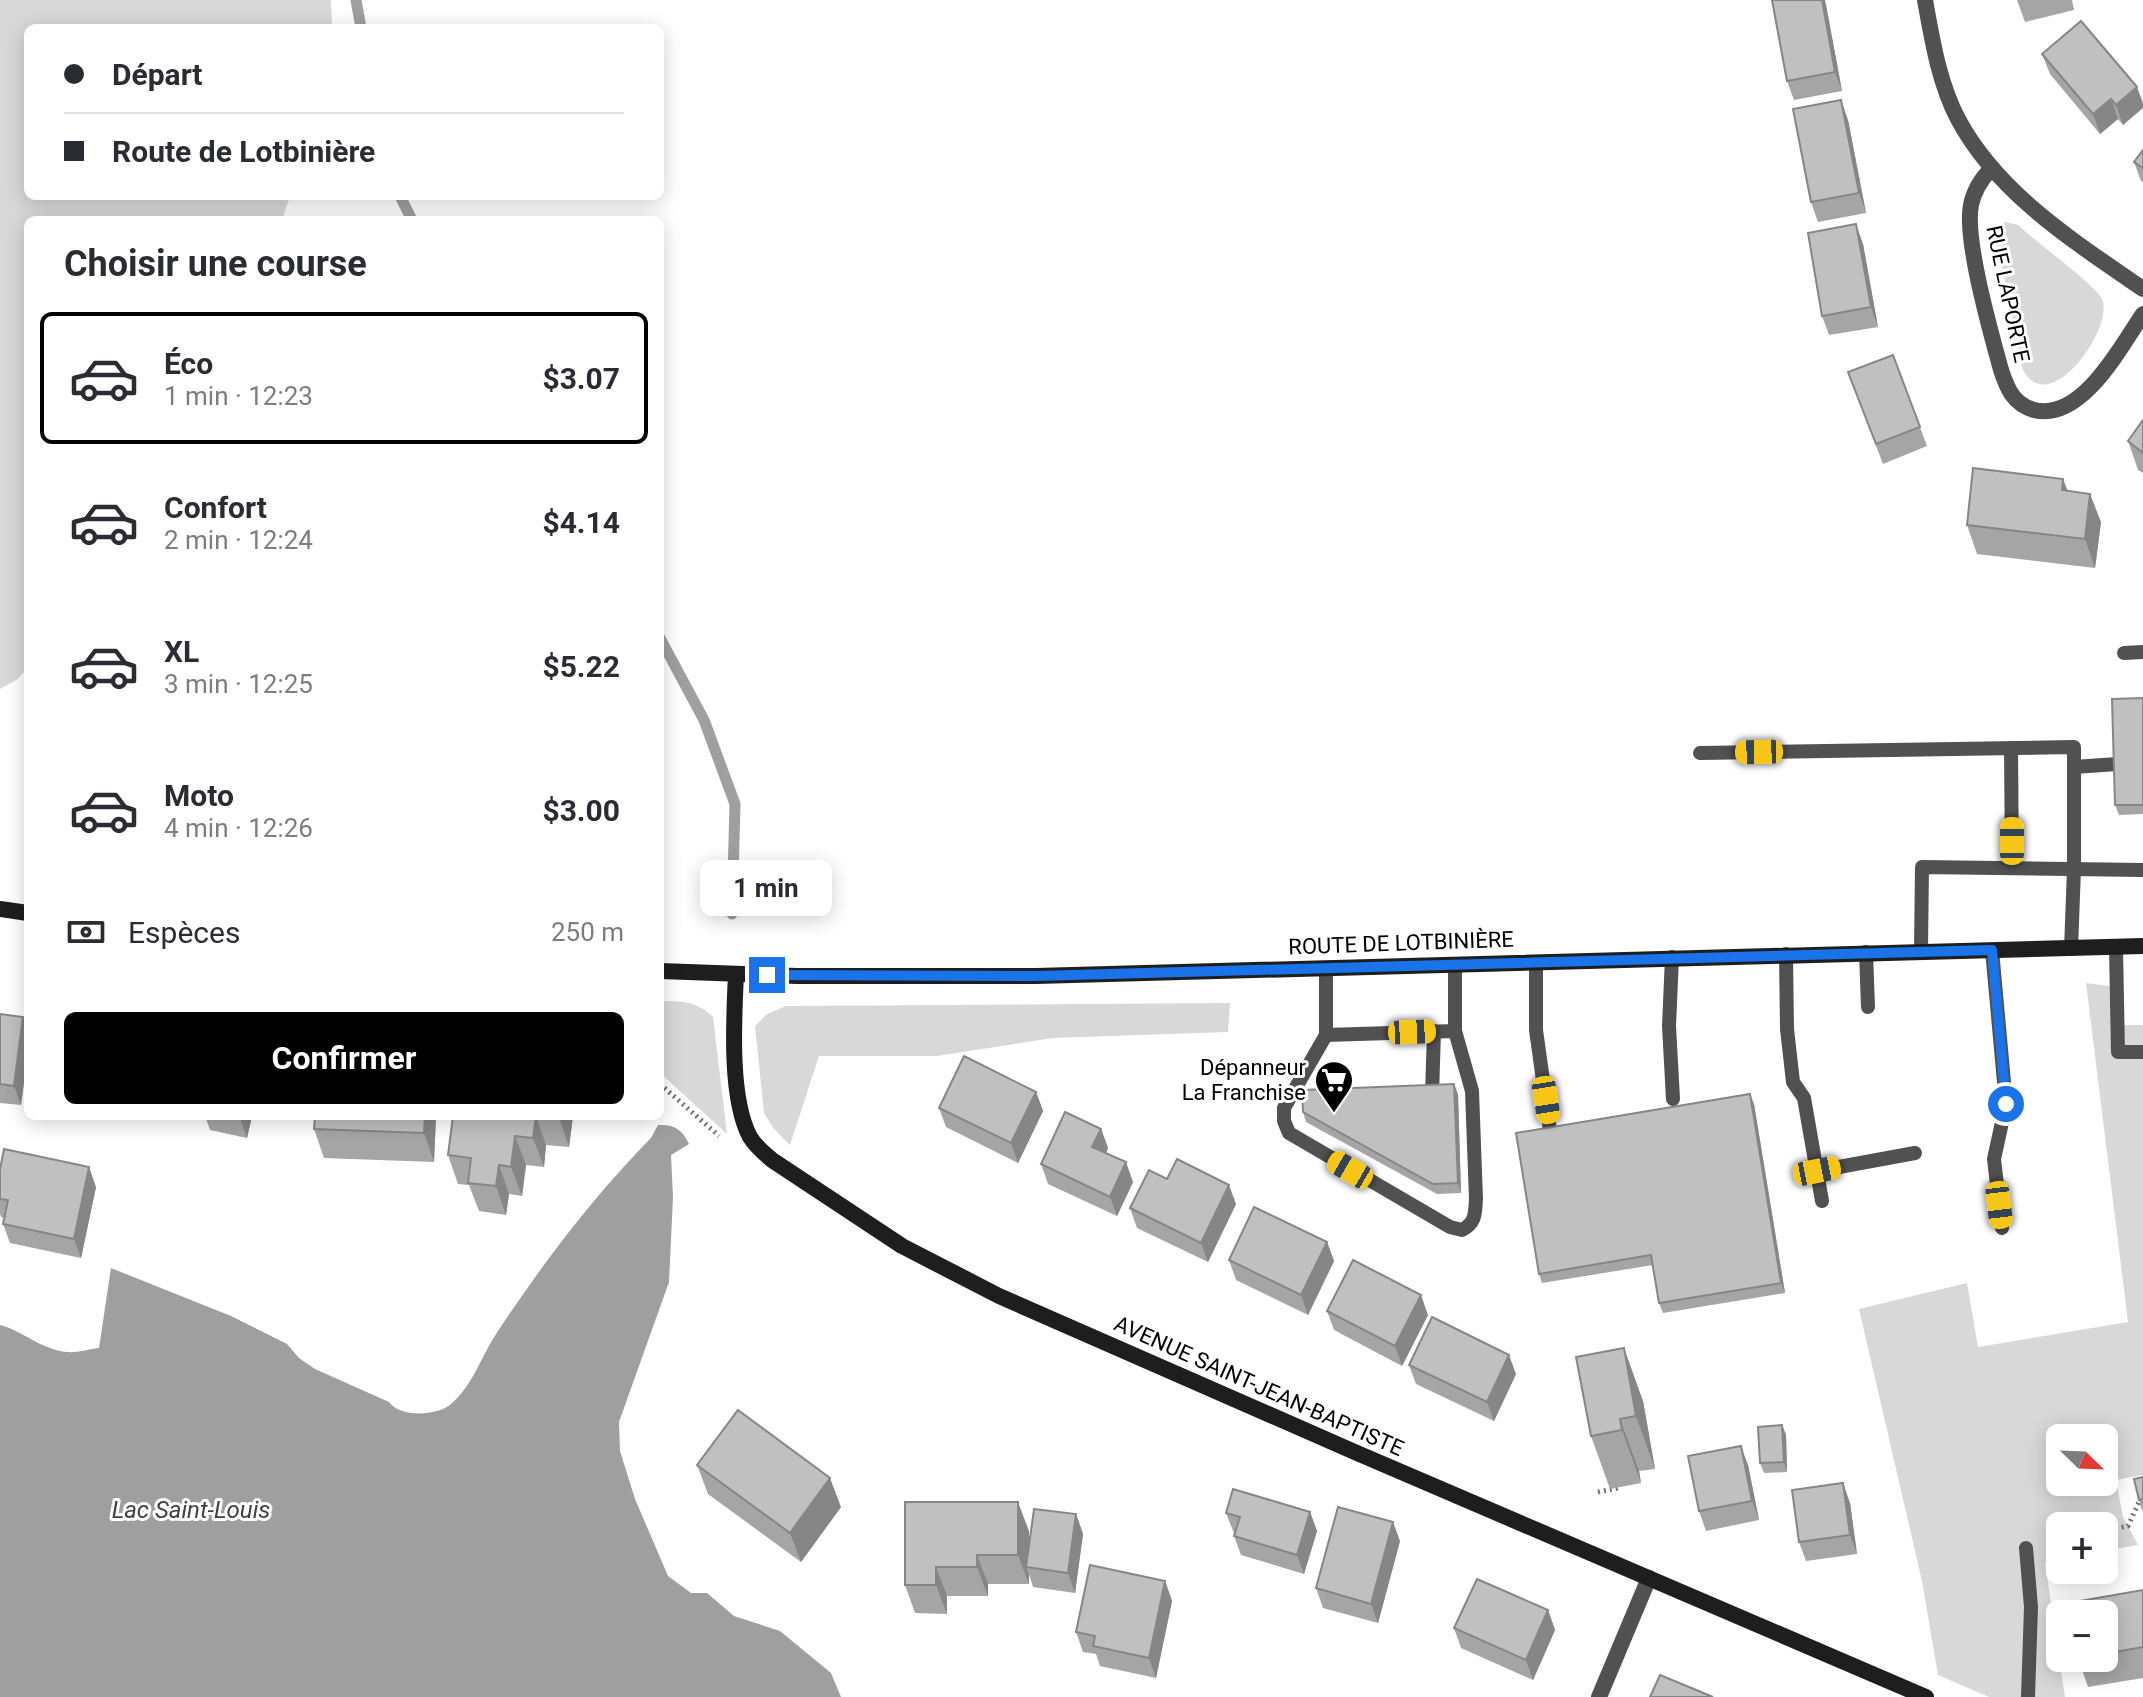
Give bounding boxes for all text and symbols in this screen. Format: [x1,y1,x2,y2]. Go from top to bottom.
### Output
text: Départ [112,57,203,92]
text: Route de Lotbinière [112,134,375,169]
street label: RUE LAPORTE [1981,223,2035,365]
text: Choisir une course [64,243,367,285]
icon: car [68,342,140,414]
text: Éco [164,346,213,381]
text: $3.07 [542,361,620,396]
text: 1 min · 12:23 [164,381,313,411]
icon: car [68,486,140,558]
text: Confort [164,490,267,525]
text: $4.14 [542,505,620,540]
text: 2 min · 12:24 [164,525,313,555]
icon: car [68,630,140,702]
text: XL [164,634,199,669]
text: $5.22 [542,649,620,684]
text: 3 min · 12:25 [164,669,313,699]
car [1735,740,1783,764]
icon: car [68,774,140,846]
text: Moto [164,778,234,813]
text: $3.00 [542,793,620,828]
text: 4 min · 12:26 [164,813,313,843]
car [2000,817,2024,865]
callout: 1 min [701,859,833,915]
text: 1 min [733,873,799,903]
icon: cash [64,910,108,954]
text: Espèces [128,915,240,950]
text: 250 m [551,917,624,947]
street label: ROUTE DE LOTBINIÈRE [1288,927,1514,959]
route end [749,957,785,993]
button: Confirmer [64,1012,624,1104]
car [1388,1019,1436,1045]
place label: Dépanneur La Franchise [1182,1055,1307,1105]
supermarket icon: Dépanneur La Franchise [1313,1059,1355,1114]
car [1530,1074,1562,1126]
route start [1988,1086,2024,1122]
car [1323,1148,1377,1192]
car [1791,1155,1843,1187]
car [1984,1180,2014,1230]
street label: AVENUE SAINT-JEAN-BAPTISTE [1111,1311,1407,1461]
north arrow [2046,1424,2118,1496]
map controls [2046,1424,2118,1672]
water label: Lac Saint-Louis [112,1496,270,1524]
button: + [2046,1512,2118,1584]
button: − [2046,1600,2118,1672]

